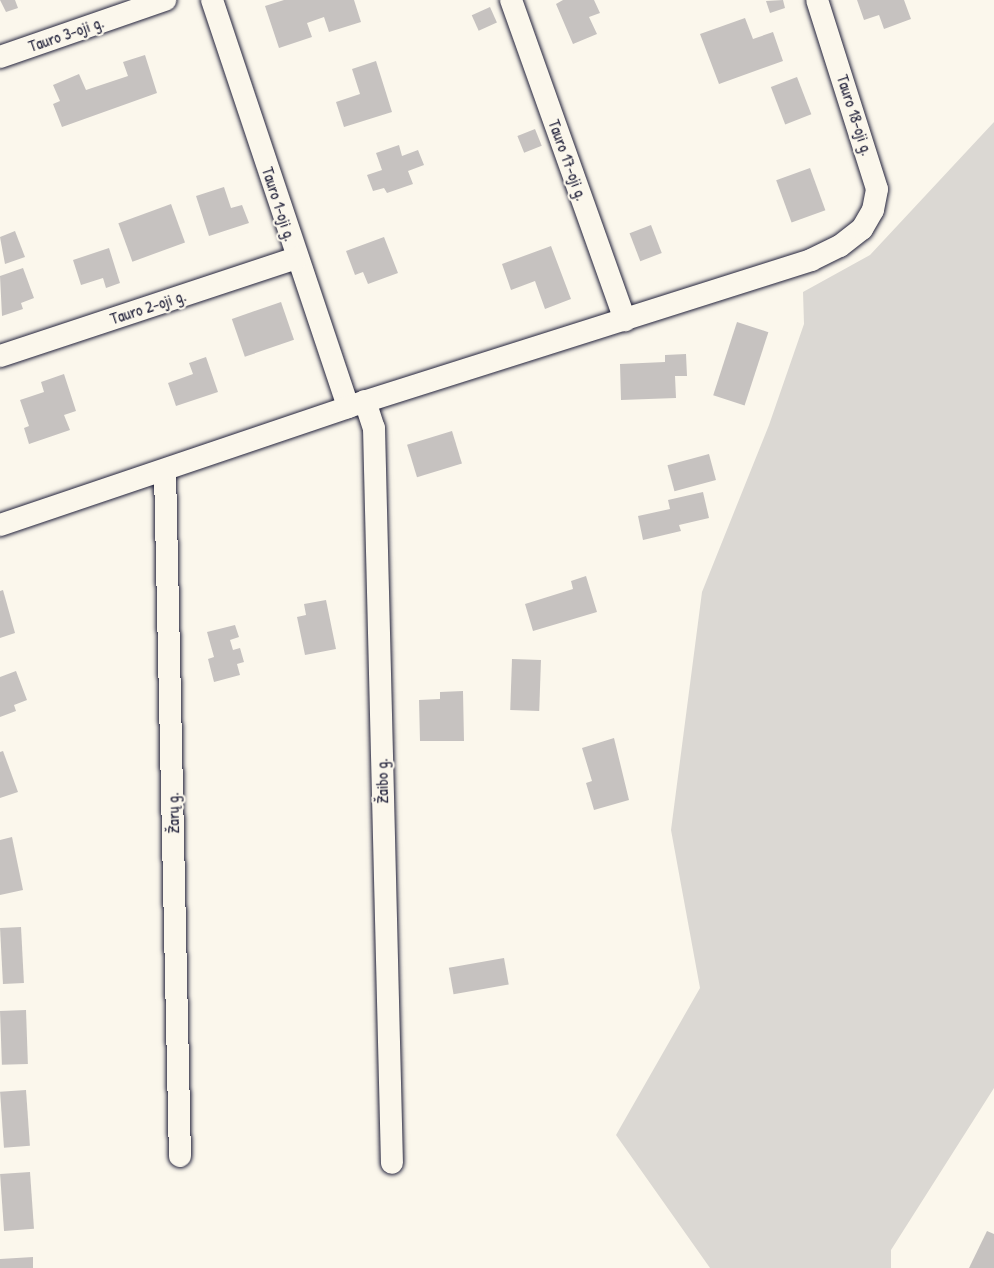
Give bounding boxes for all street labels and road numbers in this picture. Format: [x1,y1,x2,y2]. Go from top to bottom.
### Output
street label: Tauro 3-oji g. [26,12,106,56]
street label: Tauro 18-oji g. [833,72,877,158]
street label: Tauro 17-oji g. [545,117,591,203]
street label: Tauro 1-oji g. [258,165,300,243]
street label: Tauro 2-oji g. [108,286,188,328]
street label: Žaibo g. [372,758,392,804]
street label: Žarų g. [163,792,183,834]

